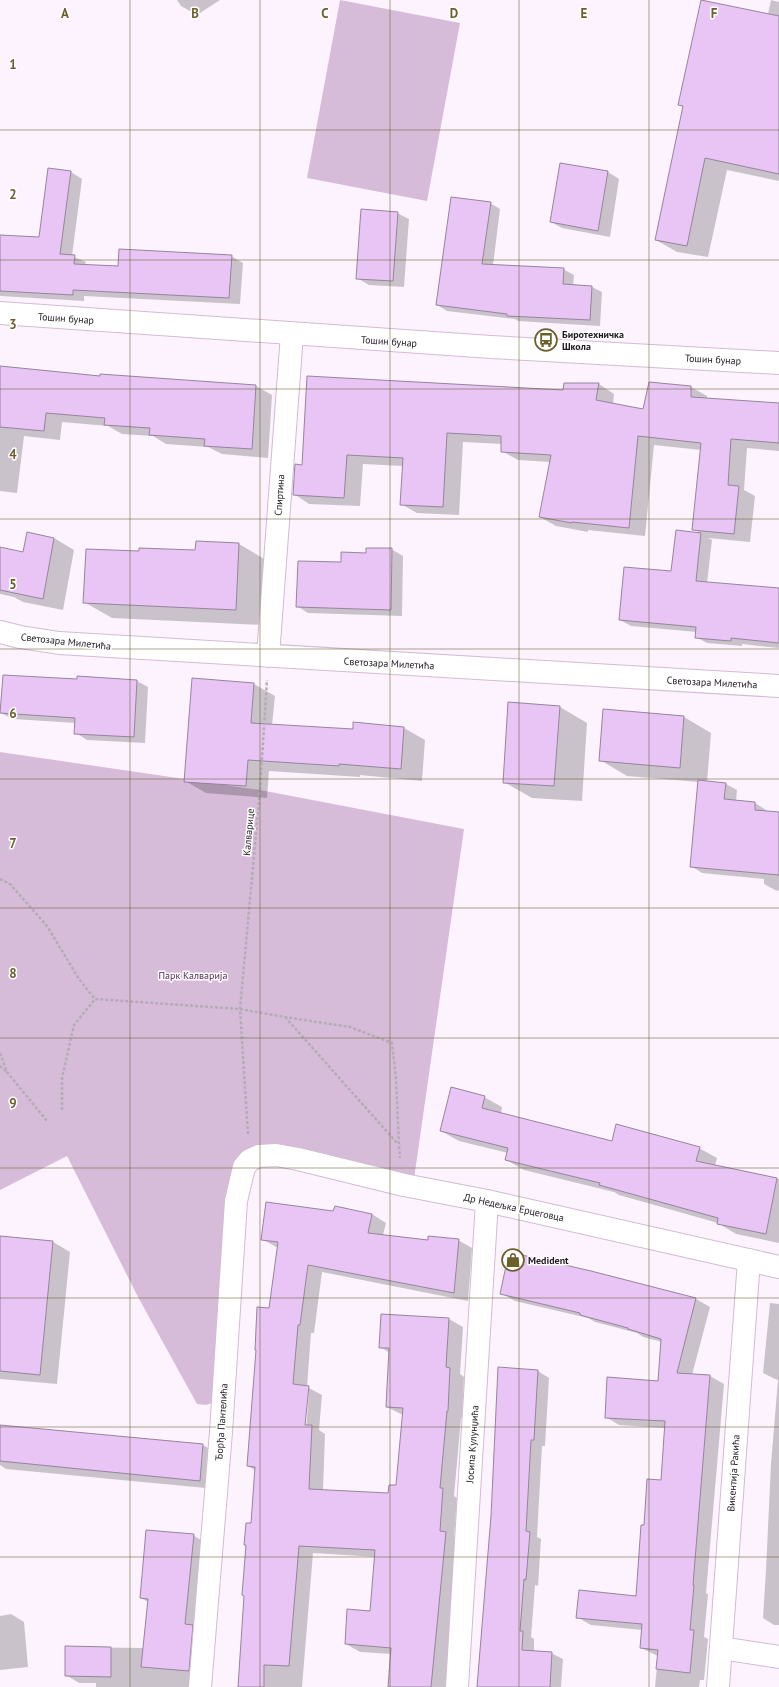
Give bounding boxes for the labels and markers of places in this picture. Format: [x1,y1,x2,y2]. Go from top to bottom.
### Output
bus stop icon: Биротехничка Школа [533,327,559,353]
place label: Биротехничка Школа [562,328,624,353]
shop icon: Medident [500,1247,526,1273]
place label: Medident [528,1254,569,1267]

